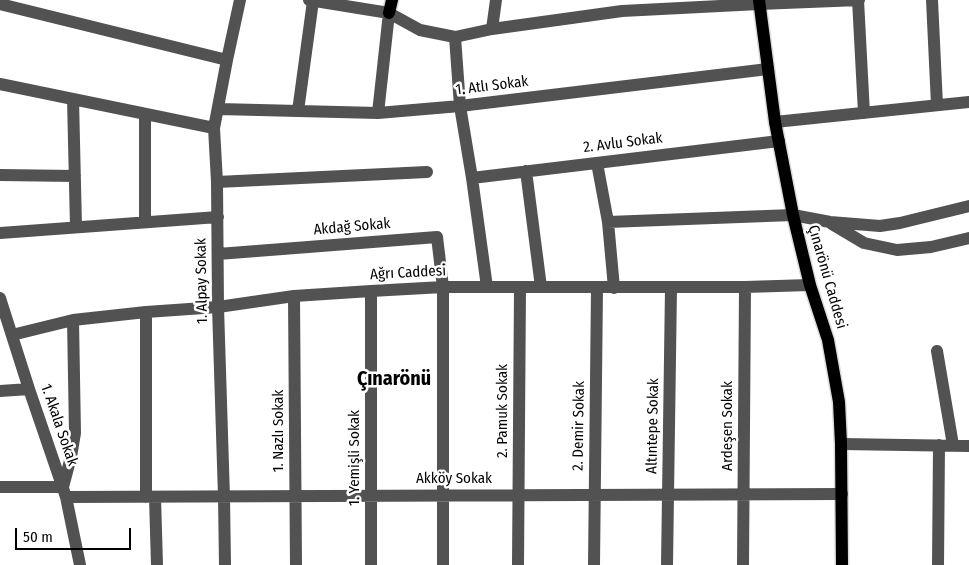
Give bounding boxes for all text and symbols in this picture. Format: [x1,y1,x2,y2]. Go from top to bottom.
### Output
street label: 1. Atlı Sokak [455,73,529,99]
street label: 2. Avlu Sokak [582,129,664,157]
street label: Akdağ Sokak [313,215,391,239]
street label: Çınarönü Caddesi [804,223,850,331]
street label: 1. Alpay Sokak [192,238,212,324]
street label: Ağrı Caddesi [370,262,446,284]
street label: 2. Pamuk Sokak [494,364,512,458]
district label: Çınarönü [357,367,431,391]
street label: Altıntepe Sokak [643,378,663,474]
street label: 2. Demir Sokak [569,381,589,471]
street label: Ardeşen Sokak [719,381,737,471]
street label: 1. Akala Sokak [37,382,81,468]
street label: 1. Nazlı Sokak [270,390,288,472]
street label: 1. Yemişli Sokak [346,410,364,506]
street label: Akköy Sokak [416,470,492,488]
scale bar [18,518,134,550]
text: 50 m [23,528,53,546]

